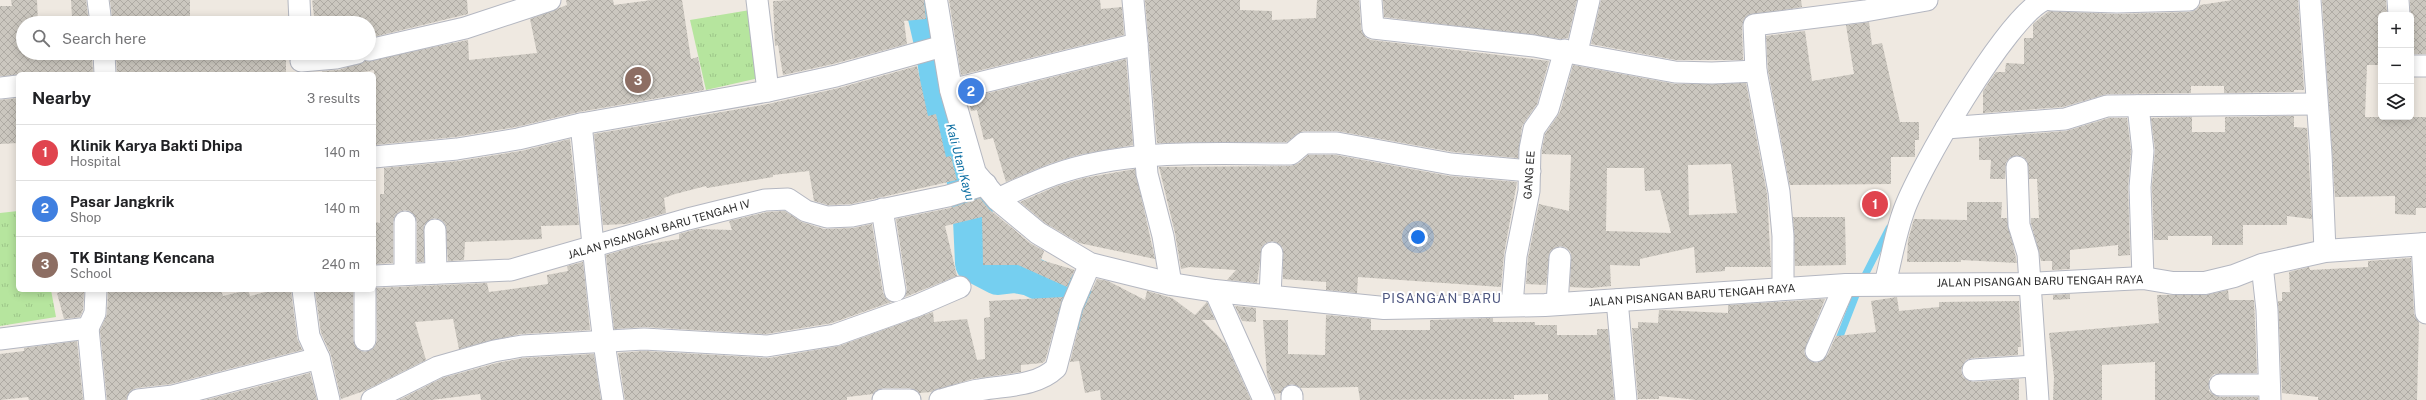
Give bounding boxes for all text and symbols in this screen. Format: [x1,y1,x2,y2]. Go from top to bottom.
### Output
map controls [2378,12,2414,120]
button: + [2378,12,2414,48]
search box [16,16,376,60]
icon: search [30,27,52,49]
text: Search here [62,30,146,47]
button: − [2378,48,2414,84]
pin: 3 [625,65,651,95]
pin: 2 [958,76,984,106]
button: layers [2378,84,2414,120]
text: Nearby [32,88,91,108]
text: 3 results [307,91,360,106]
water label: Kali Utan Kayu [943,122,977,202]
text: Klinik Karya Bakti Dhipa [70,137,243,154]
text: 1 [42,145,48,160]
text: 140 m [324,145,360,160]
street label: GANG EE [1521,150,1537,200]
text: Hospital [70,154,121,169]
pin: 1 [1862,189,1888,219]
text: Pasar Jangkrik [70,193,174,210]
street label: JALAN PISANGAN BARU TENGAH IV [566,197,752,261]
text: 2 [41,201,49,216]
text: 140 m [324,201,360,216]
text: Shop [70,210,101,225]
your location [1408,227,1428,247]
text: TK Bintang Kencana [70,249,215,266]
text: 3 [41,257,49,272]
text: 240 m [322,257,360,272]
text: School [70,266,112,281]
street label: JALAN PISANGAN BARU TENGAH RAYA [1936,273,2144,289]
street label: JALAN PISANGAN BARU TENGAH RAYA [1588,282,1796,308]
district label: PISANGAN BARU [1382,291,1502,306]

